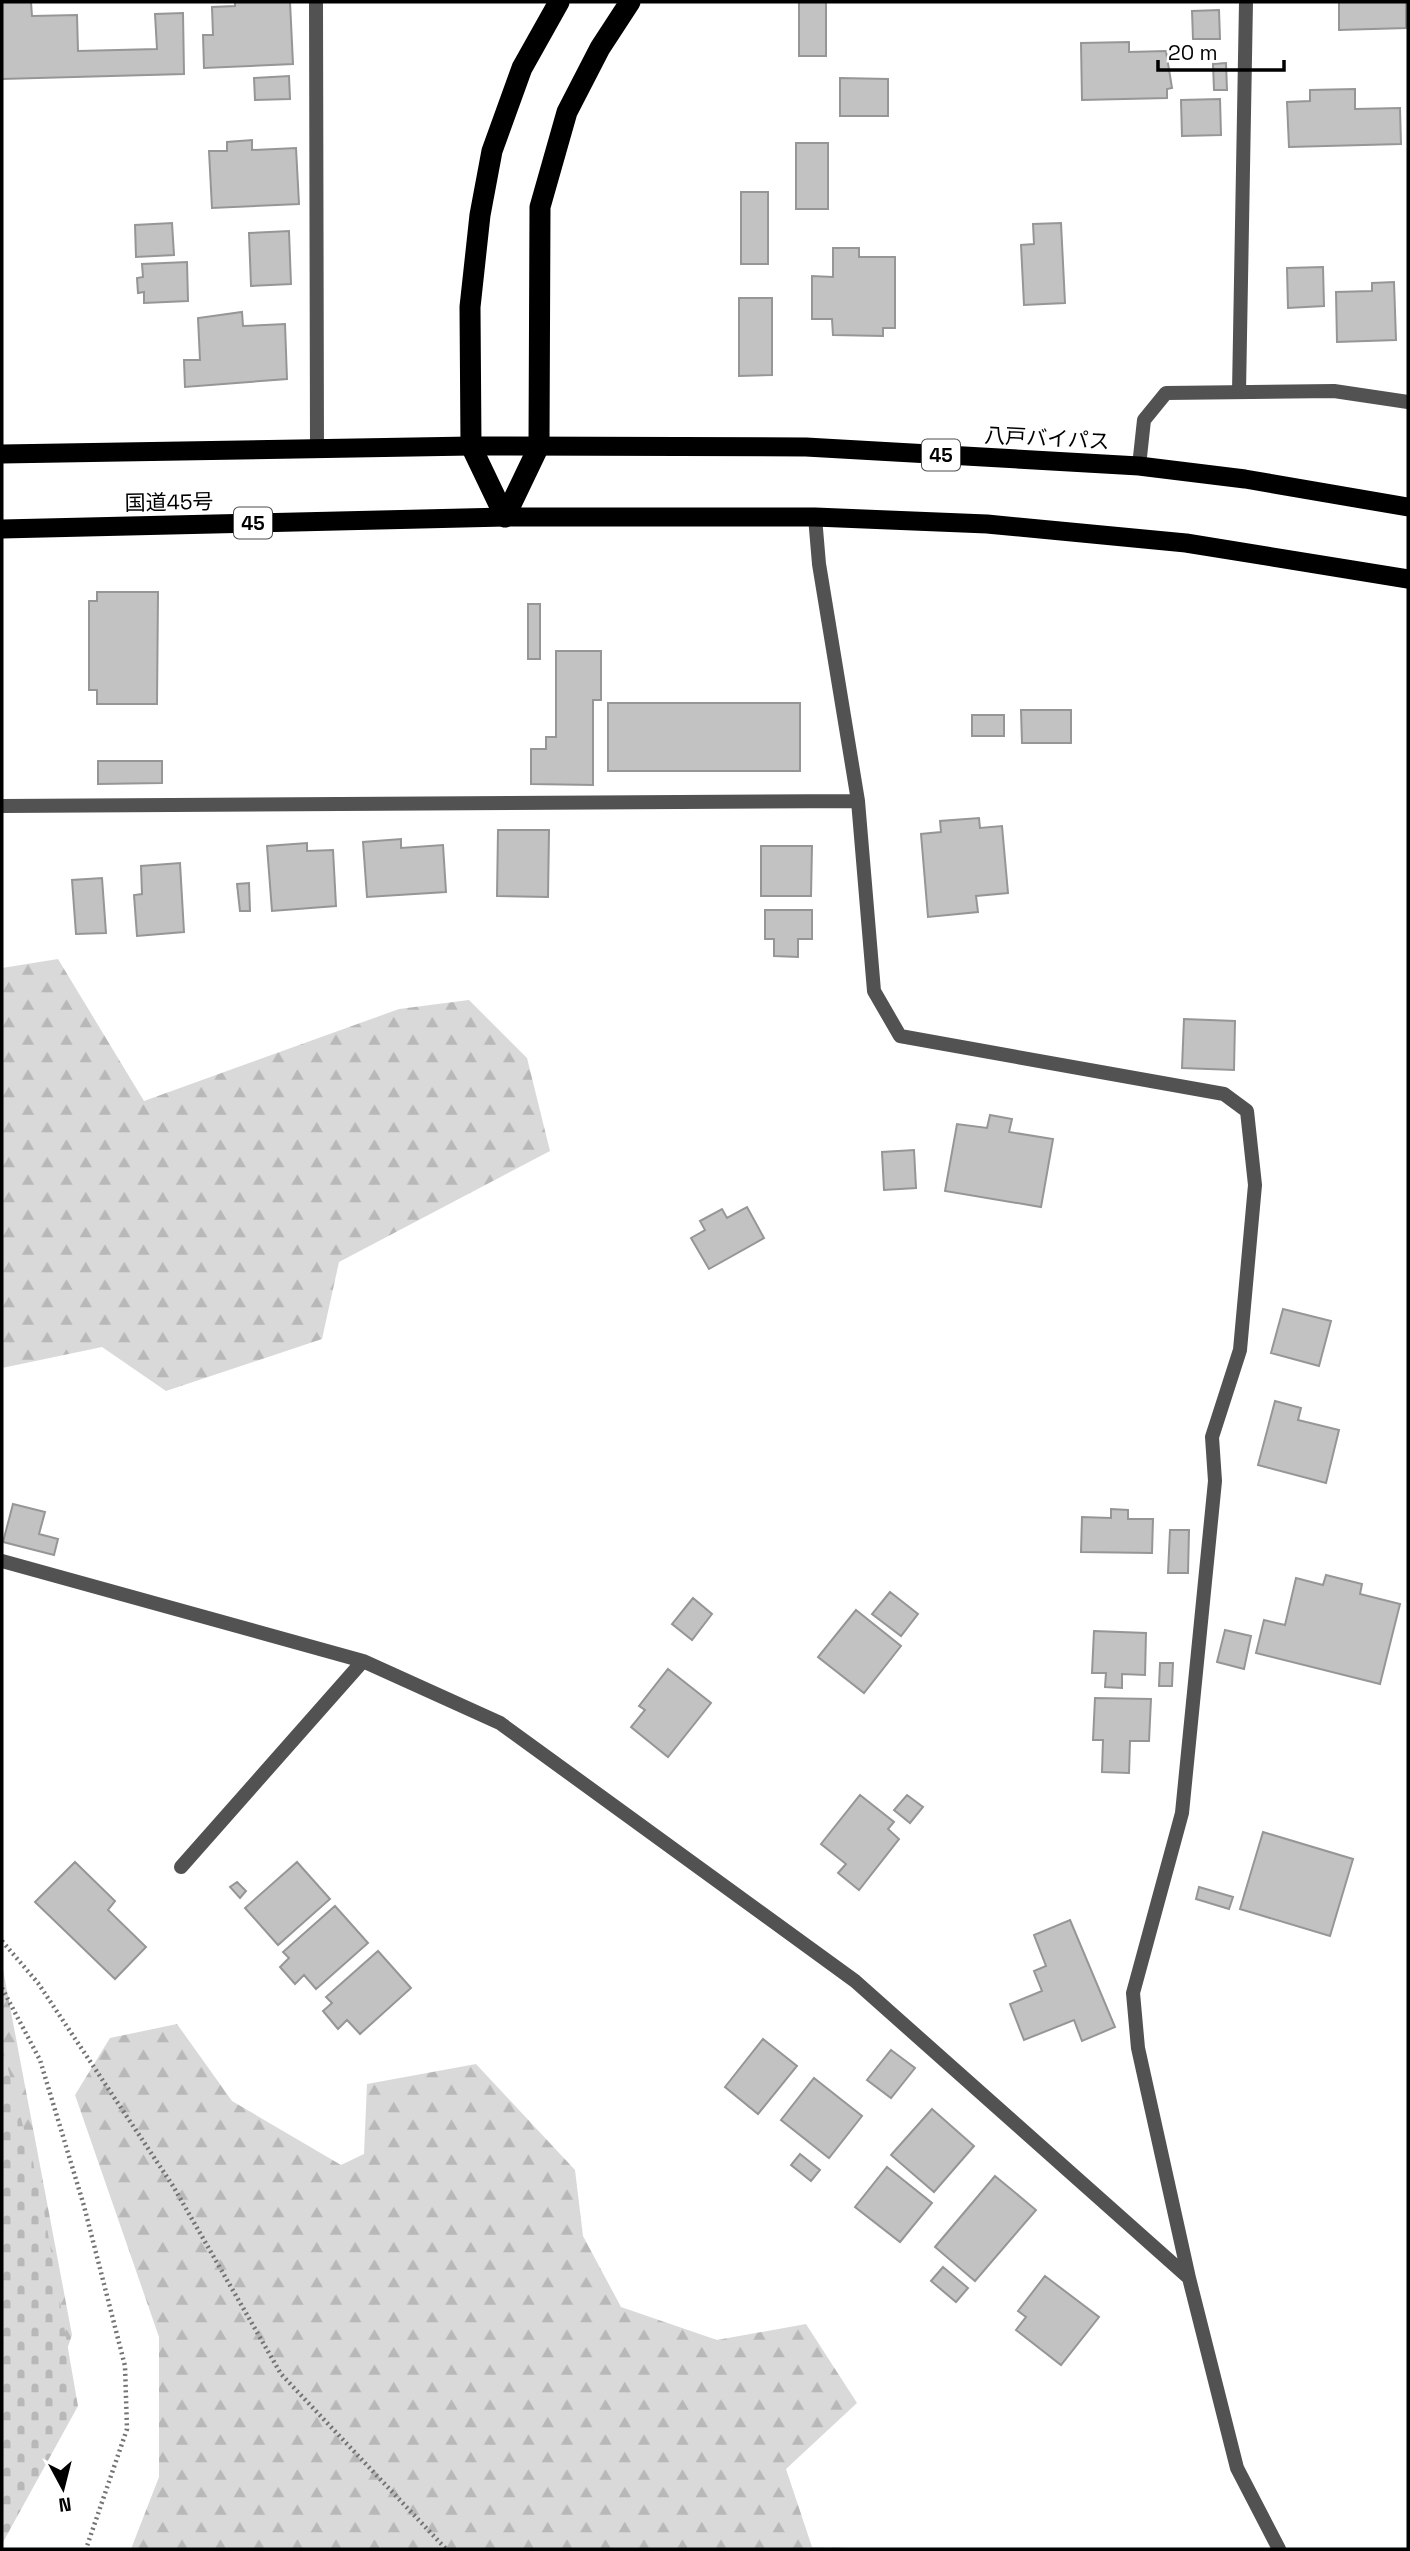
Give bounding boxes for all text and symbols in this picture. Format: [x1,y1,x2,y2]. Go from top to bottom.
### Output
scale bar [1158,28,1284,72]
text: 20 m [1168,39,1218,66]
street label: 八戸バイパス [984,421,1110,455]
road number: 45 [922,440,960,470]
street label: 国道45号 [124,488,214,516]
road number: 45 [234,508,272,538]
north arrow [28,2453,98,2523]
text: N [57,2491,73,2518]

